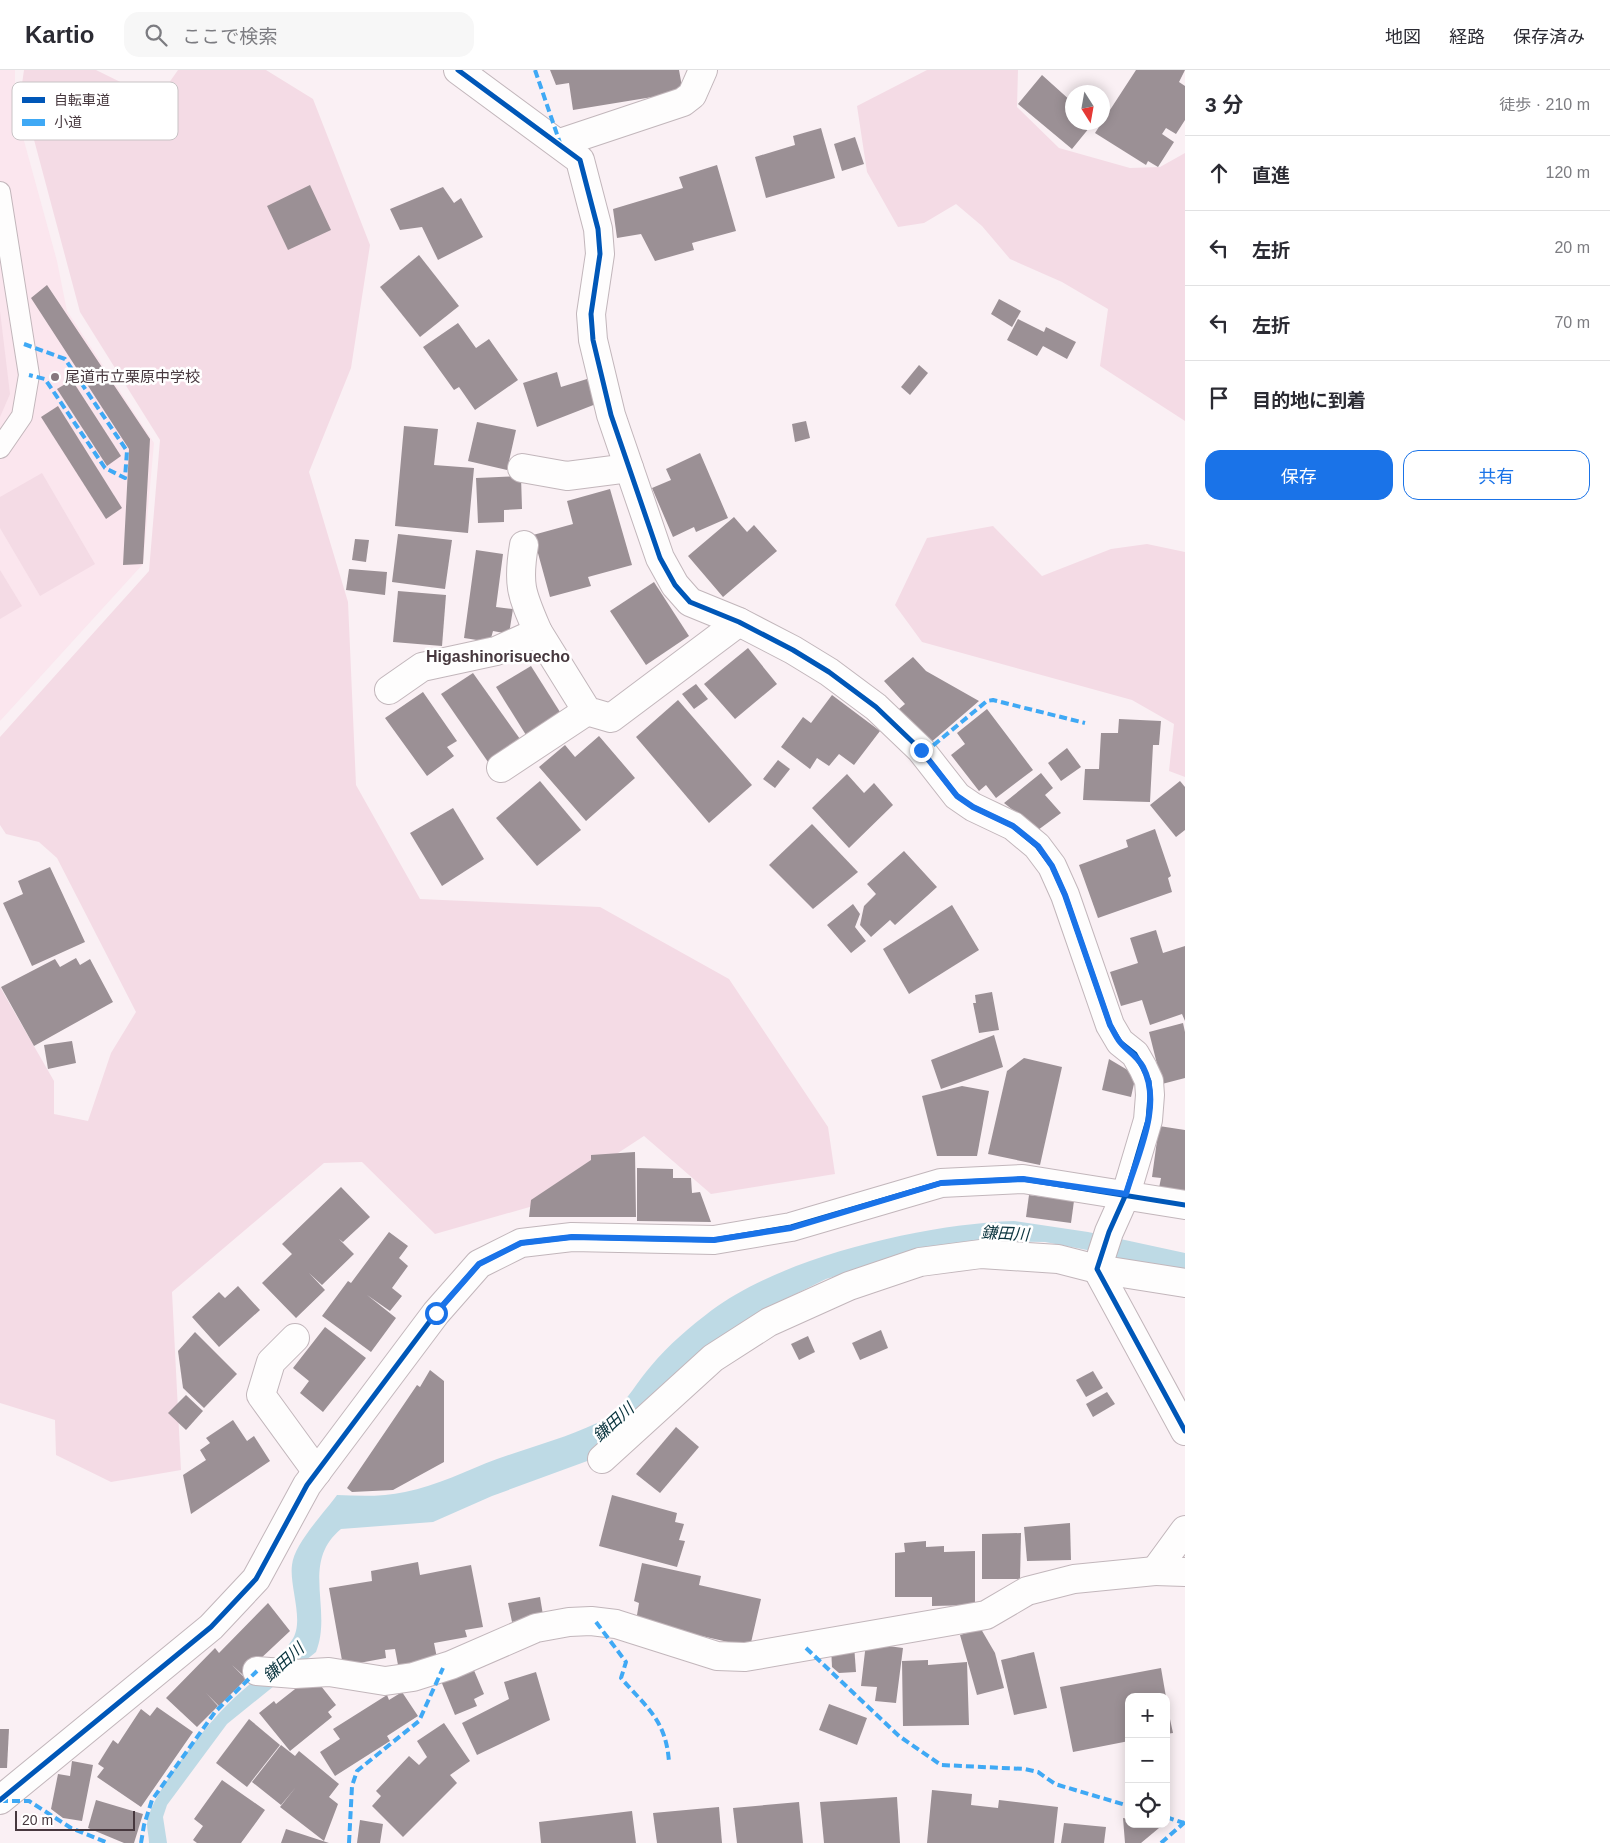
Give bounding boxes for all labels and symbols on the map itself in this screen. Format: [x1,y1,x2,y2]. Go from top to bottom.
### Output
legend [12,82,178,140]
north arrow [1065,85,1110,130]
text: 自転車道 [54,92,110,108]
text: 小道 [54,114,82,130]
place label: 尾道市立栗原中学校 [65,368,200,385]
marker: 尾道市立栗原中学校 [49,371,61,383]
district label: Higashinorisuecho [426,648,570,665]
route end [910,739,933,762]
water label: 鎌田川 [981,1224,1031,1243]
route start [425,1302,448,1325]
water label: 鎌田川 [590,1399,638,1445]
water label: 鎌田川 [260,1639,308,1685]
scale bar [15,1808,135,1831]

